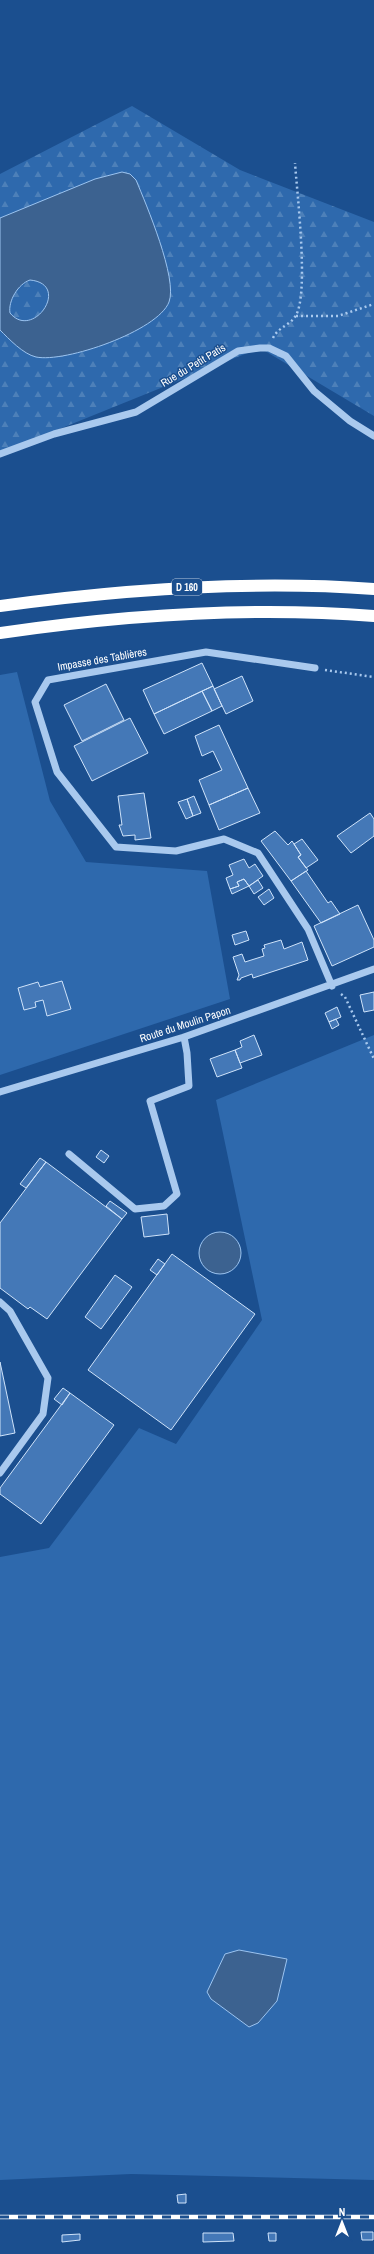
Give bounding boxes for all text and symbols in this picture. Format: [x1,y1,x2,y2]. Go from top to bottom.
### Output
street label: Rue du Petit Patis [158,340,228,390]
road number: D 160 [172,579,202,595]
street label: Impasse des Tablières [56,644,148,674]
street label: Route du Moulin Papon [138,1003,232,1045]
north arrow [322,2202,362,2242]
text: N [339,2205,345,2219]

